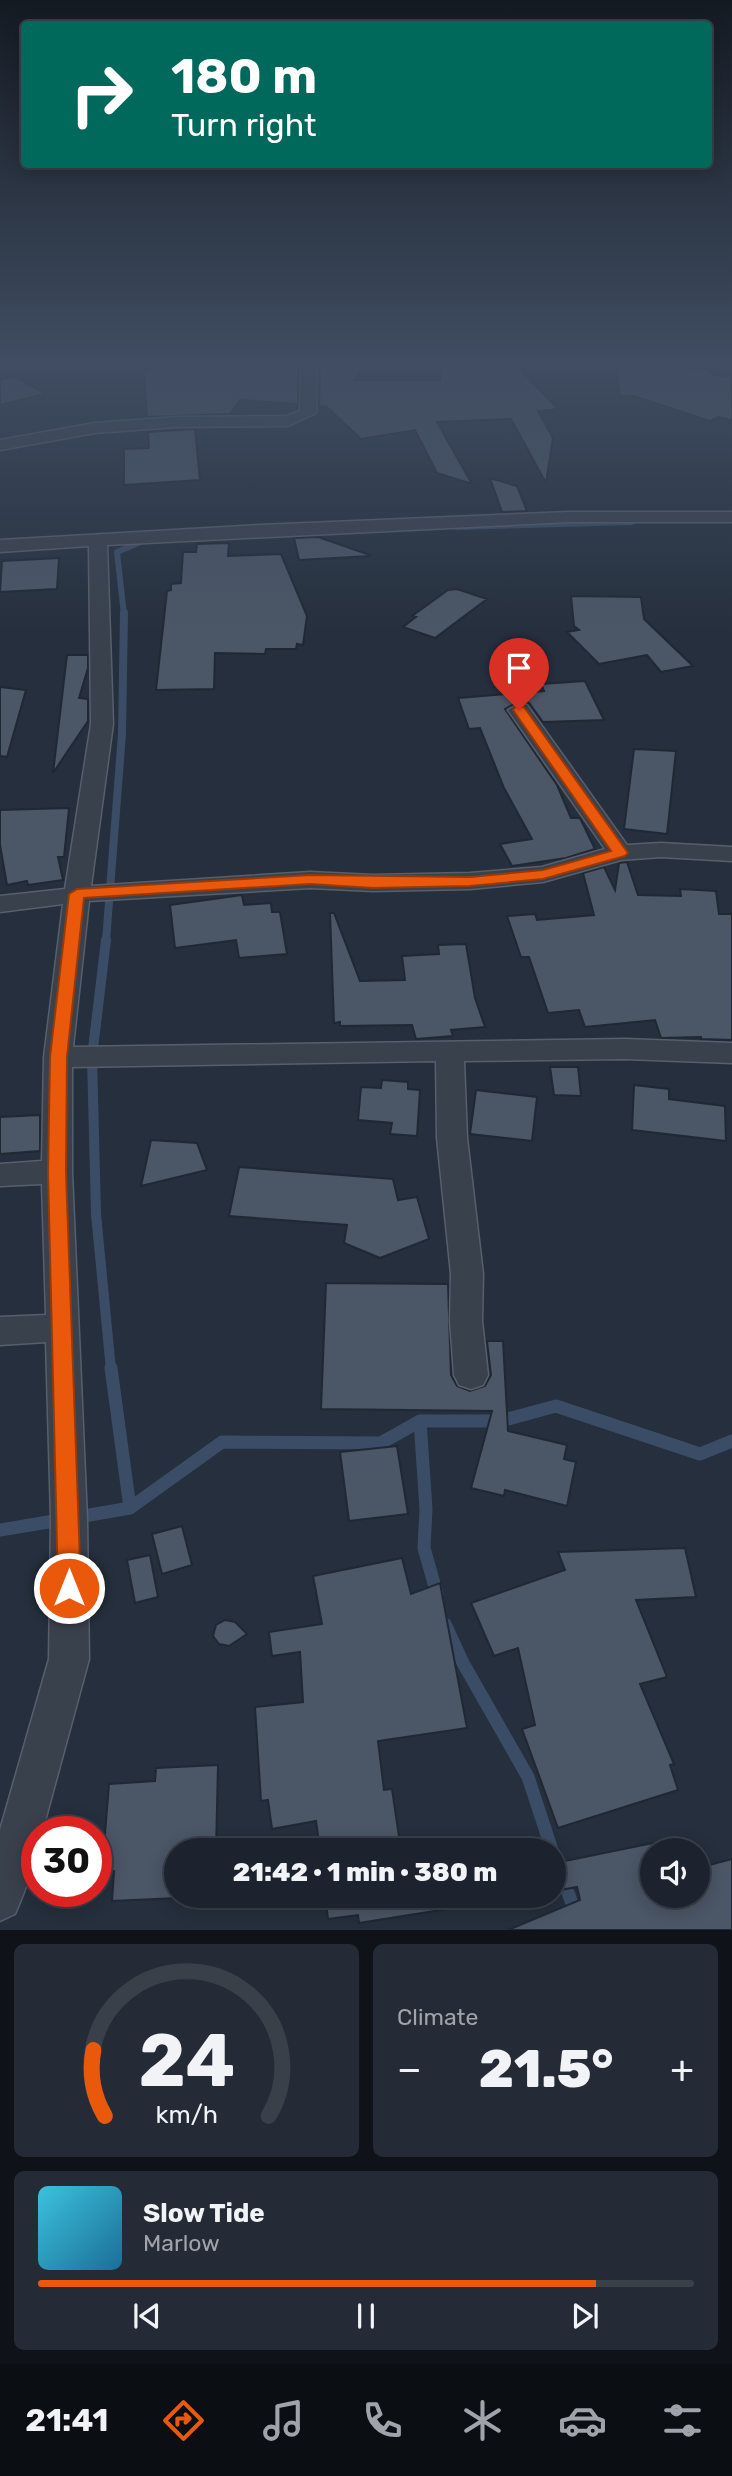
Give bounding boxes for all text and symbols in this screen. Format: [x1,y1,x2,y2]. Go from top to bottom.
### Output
text: 180 m [171,47,317,105]
icon: right [56,49,147,140]
text: Turn right [171,106,316,144]
pin [489,638,549,710]
icon: arrive [500,649,538,687]
position arrow [32,1551,106,1625]
speed limit sign: 30 [21,1816,112,1907]
map controls [640,1838,710,1908]
button: sound [640,1838,710,1908]
text: 21:42 · 1 min · 380 m [233,1857,497,1888]
text: Climate [397,2003,478,2031]
text: 24 [138,2019,235,2105]
text: 21.5° [479,2038,613,2100]
text: − [397,2046,422,2092]
text: + [670,2046,694,2092]
text: km/h [155,2100,218,2129]
text: Slow Tide [143,2198,265,2229]
text: Marlow [143,2229,220,2257]
icon: previous [128,2297,166,2335]
icon: pause [347,2297,385,2335]
icon: next [566,2297,604,2335]
icon: directions [159,2396,208,2445]
icon: music [259,2396,308,2445]
icon: phone [358,2396,407,2445]
icon: climate [458,2396,507,2445]
icon: car [558,2396,607,2445]
icon: filters [658,2396,707,2445]
text: 21:41 [25,2401,108,2439]

